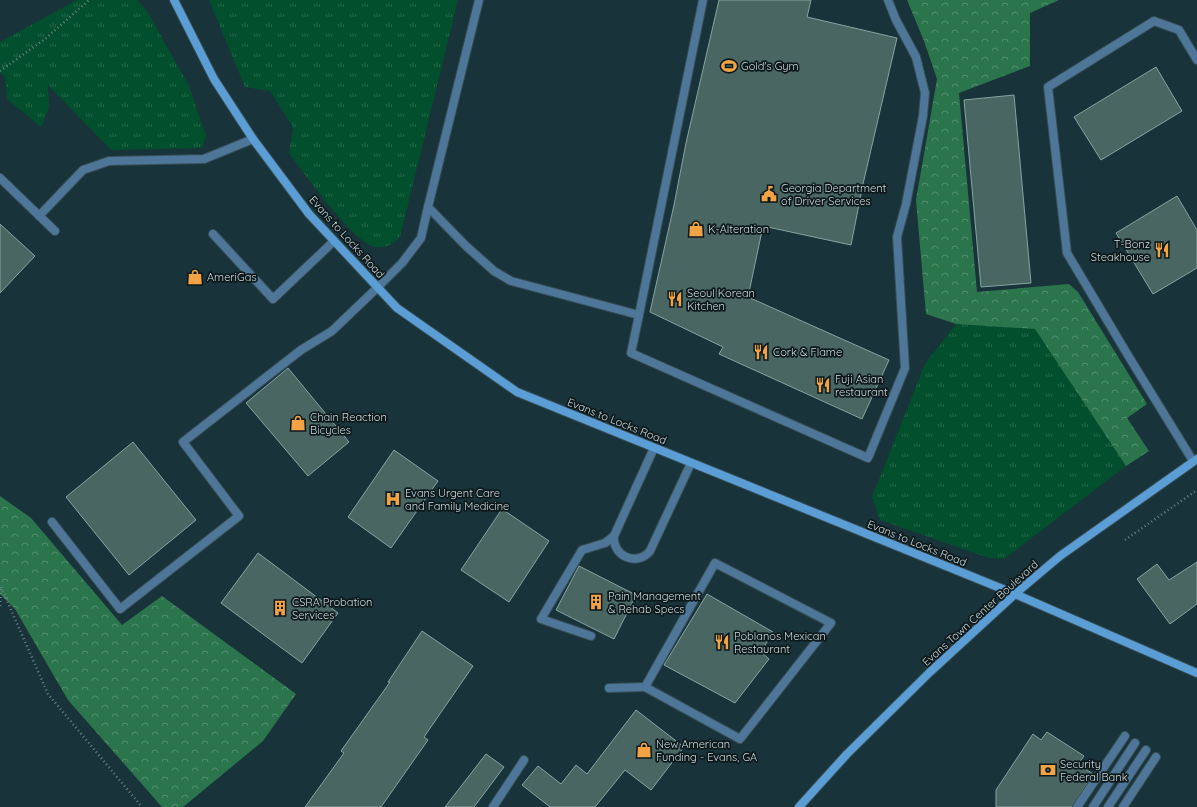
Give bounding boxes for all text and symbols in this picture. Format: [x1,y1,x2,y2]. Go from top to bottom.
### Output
sports icon: Gold's Gym [720,57,738,75]
place label: Gold's Gym [741,59,799,73]
place label: Georgia Department of Driver Services [781,181,887,208]
public building icon: Georgia Department of Driver Services [760,185,778,203]
street label: Evans to Locks Road [306,193,388,281]
shop icon: K-Alteration [687,220,705,238]
place label: K-Alteration [708,222,769,236]
place label: T-Bonz Steakhouse [1091,237,1150,264]
restaurant icon: T-Bonz Steakhouse [1153,241,1171,259]
shop icon: AmeriGas [186,268,204,286]
place label: AmeriGas [207,270,257,284]
place label: Seoul Korean Kitchen [687,286,755,313]
restaurant icon: Seoul Korean Kitchen [666,290,684,308]
restaurant icon: Cork & Flame [752,343,770,361]
place label: Cork & Flame [773,345,842,359]
place label: Fuji Asian restaurant [835,372,888,399]
restaurant icon: Fuji Asian restaurant [814,376,832,394]
street label: Evans to Locks Road [565,395,669,447]
place label: Chain Reaction Bicycles [310,410,387,437]
shop icon: Chain Reaction Bicycles [289,414,307,432]
place label: Evans Urgent Care and Family Medicine [405,486,509,513]
hospital icon: Evans Urgent Care and Family Medicine [384,490,402,508]
street label: Evans to Locks Road [865,517,969,569]
street label: Evans Town Center Boulevard [919,557,1041,669]
place label: Pain Management & Rehab Specs [608,589,701,616]
building icon: Pain Management & Rehab Specs [587,593,605,611]
place label: CSRA Probation Services [292,595,372,622]
building icon: CSRA Probation Services [271,599,289,617]
place label: Poblanos Mexican Restaurant [734,629,826,656]
restaurant icon: Poblanos Mexican Restaurant [713,633,731,651]
place label: New American Funding - Evans, GA [656,737,757,764]
shop icon: New American Funding - Evans, GA [635,741,653,759]
place label: Security Federal Bank [1060,757,1128,784]
bank icon: Security Federal Bank [1039,761,1057,779]

